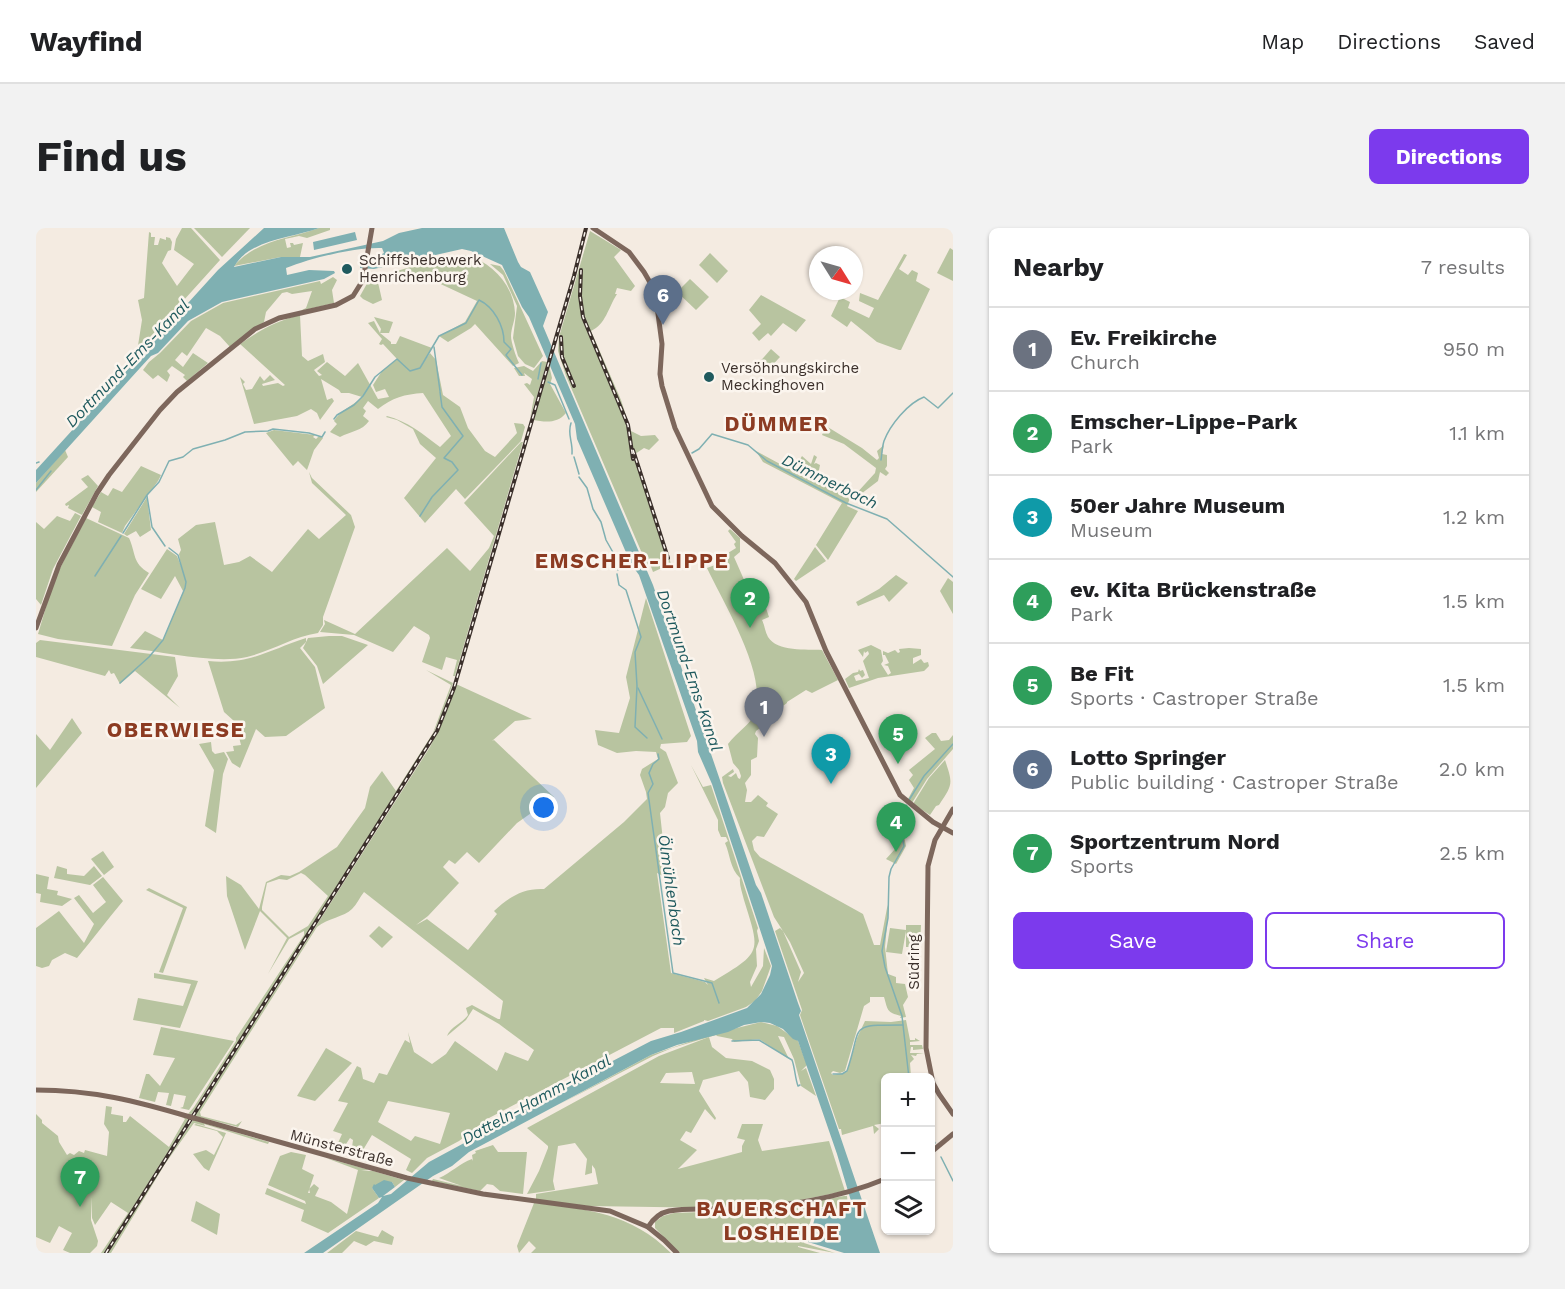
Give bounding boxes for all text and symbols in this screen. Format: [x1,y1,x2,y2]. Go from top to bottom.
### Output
text: Wayfind [30,25,143,58]
text: Map [1261,29,1304,54]
text: Directions [1337,29,1441,54]
text: Saved [1474,29,1535,54]
button: Directions [1369,129,1529,184]
text: Find us [36,132,187,181]
north arrow [809,246,863,300]
place label: Schiffshebewerk Henrichenburg [359,251,482,286]
text: Nearby [1013,252,1104,282]
text: 7 results [1421,255,1505,279]
marker: Schiffshebewerk Henrichenburg [340,262,354,276]
pin: 6 [644,276,682,325]
water label: Dortmund-Ems-Kanal [62,296,193,431]
text: Ev. Freikirche [1070,325,1217,350]
text: 1 [1028,337,1037,361]
text: 950 m [1443,337,1505,361]
text: Church [1070,350,1140,374]
place label: Versöhnungskirche Meckinghoven [721,359,859,394]
marker: Versöhnungskirche Meckinghoven [702,370,716,384]
text: Emscher-Lippe-Park [1070,409,1297,434]
district label: DÜMMER [725,411,829,436]
text: 2 [1027,421,1038,445]
text: 1.1 km [1449,421,1505,445]
text: Park [1070,434,1113,458]
water label: Dümmerbach [779,450,881,513]
text: 50er Jahre Museum [1070,493,1285,518]
text: 3 [1027,505,1038,529]
text: 1.2 km [1443,505,1505,529]
text: Museum [1070,518,1153,542]
district label: EMSCHER-LIPPE [535,548,729,573]
text: ev. Kita Brückenstraße [1070,577,1317,602]
pin: 2 [730,578,770,628]
water label: Dortmund-Ems-Kanal [653,587,726,754]
text: 4 [1026,589,1039,613]
text: 1.5 km [1443,589,1505,613]
text: Park [1070,602,1113,626]
text: Be Fit [1070,661,1134,686]
text: 5 [1027,673,1038,697]
text: 1.5 km [1443,673,1505,697]
text: Sports · Castroper Straße [1070,686,1319,710]
pin: 1 [744,688,784,737]
pin: 5 [878,714,918,764]
district label: OBERWIESE [107,717,245,742]
pin: 3 [812,734,850,784]
text: Lotto Springer [1070,745,1226,770]
text: 6 [1026,757,1039,781]
text: 2.0 km [1439,757,1505,781]
text: Public building · Castroper Straße [1070,770,1399,794]
your location [529,793,558,822]
pin: 4 [876,802,916,852]
text: Sportzentrum Nord [1070,829,1280,854]
water label: Ölmühlenbach [654,833,689,947]
text: 7 [1026,841,1039,865]
text: 2.5 km [1439,841,1505,865]
text: Sports [1070,854,1134,878]
button: Save [1013,912,1253,969]
button: Share [1265,912,1505,969]
street label: Südring [905,934,923,990]
water label: Datteln-Hamm-Kanal [458,1050,614,1148]
map controls [881,1073,935,1235]
button: + [881,1073,935,1127]
street label: Münsterstraße [288,1126,396,1170]
button: − [881,1127,935,1181]
pin: 7 [60,1158,99,1207]
button: layers [881,1181,935,1235]
district label: BAUERSCHAFT LOSHEIDE [696,1196,868,1245]

